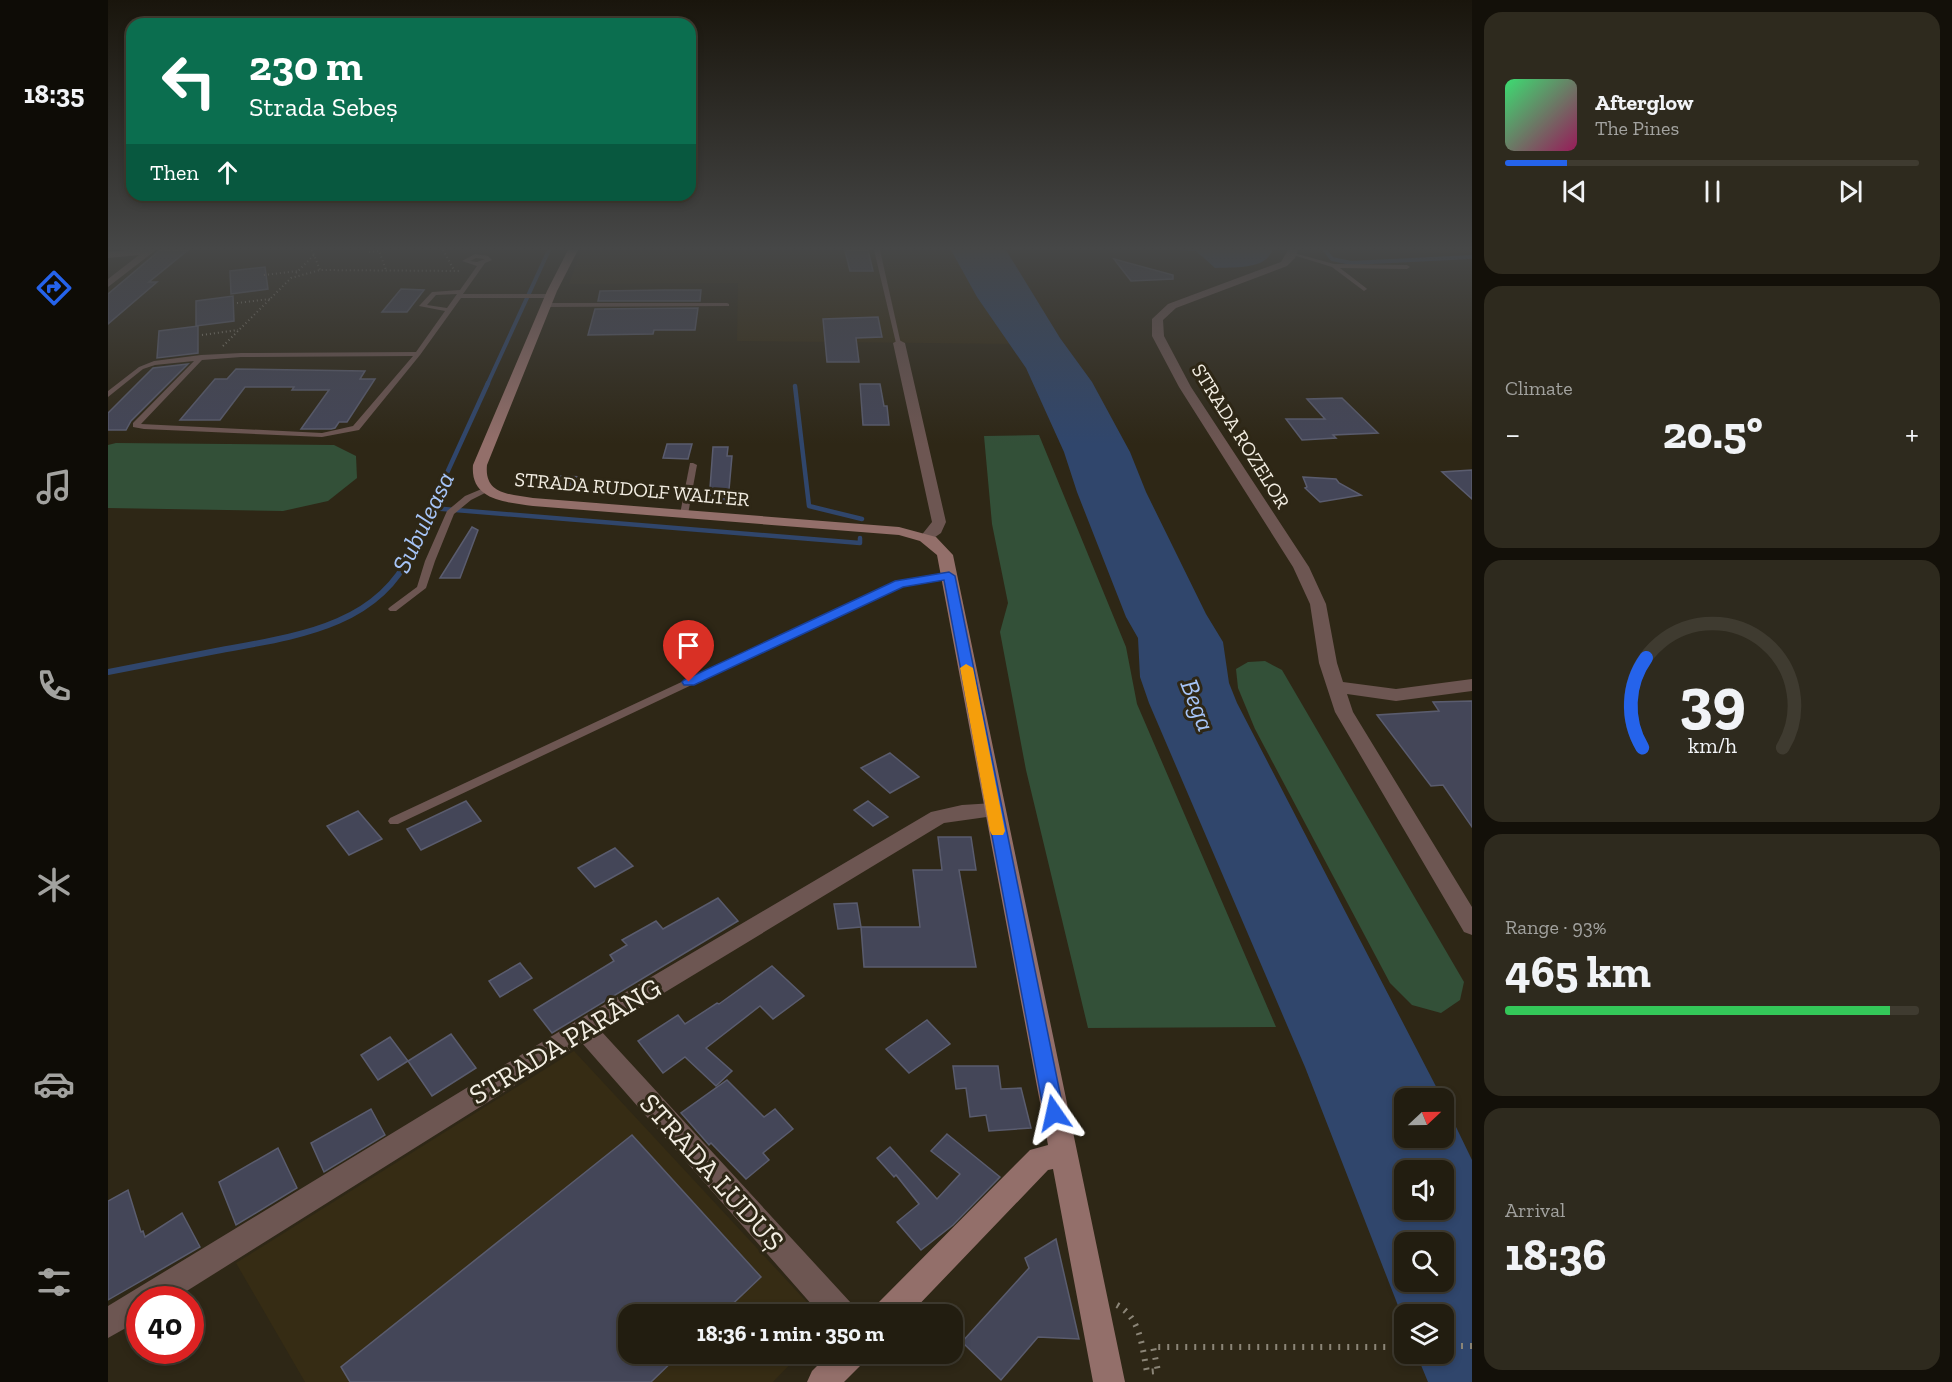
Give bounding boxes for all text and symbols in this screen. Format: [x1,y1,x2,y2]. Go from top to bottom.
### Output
text: 230 m [249,40,363,91]
icon: left [150,42,228,120]
text: 18:35 [24,78,84,110]
text: Afterglow [1595,89,1693,116]
text: Strada Sebeș [249,91,398,123]
text: The Pines [1595,116,1679,140]
icon: ahead [211,156,244,189]
text: Then [150,159,199,186]
icon: previous [1558,175,1591,208]
icon: pause [1696,175,1729,208]
icon: next [1834,175,1867,208]
icon: directions [33,267,75,309]
street label: STRADA ROZELOR [1187,359,1296,513]
text: Climate [1505,376,1573,400]
text: 20.5° [1663,406,1763,460]
text: − [1505,414,1520,453]
text: + [1905,414,1919,453]
icon: music [33,466,75,508]
water label: Subuleasa [385,466,461,578]
street label: STRADA RUDOLF WALTER [513,467,751,511]
pin [663,620,714,682]
icon: arrive [672,629,705,662]
text: 39 [1679,663,1745,738]
icon: phone [33,665,75,707]
water label: Bega [1174,674,1222,736]
text: km/h [1688,733,1736,758]
icon: climate [33,864,75,906]
text: Range · 93% [1505,915,1606,939]
text: 465 km [1505,945,1651,999]
street label: STRADA PARÂNG [463,971,667,1111]
icon: car [33,1063,75,1105]
position arrow [1022,1081,1086,1145]
street label: STRADA LUDUȘ [633,1087,791,1257]
north arrow [1394,1088,1454,1148]
map controls [1394,1088,1454,1364]
button: sound [1394,1160,1454,1220]
text: Arrival [1505,1198,1565,1222]
text: 18:36 [1505,1228,1607,1282]
button: search [1394,1232,1454,1292]
icon: filters [33,1261,75,1303]
speed limit sign: 40 [126,1286,204,1364]
button: layers [1394,1304,1454,1364]
text: 18:36 · 1 min · 350 m [697,1320,884,1347]

